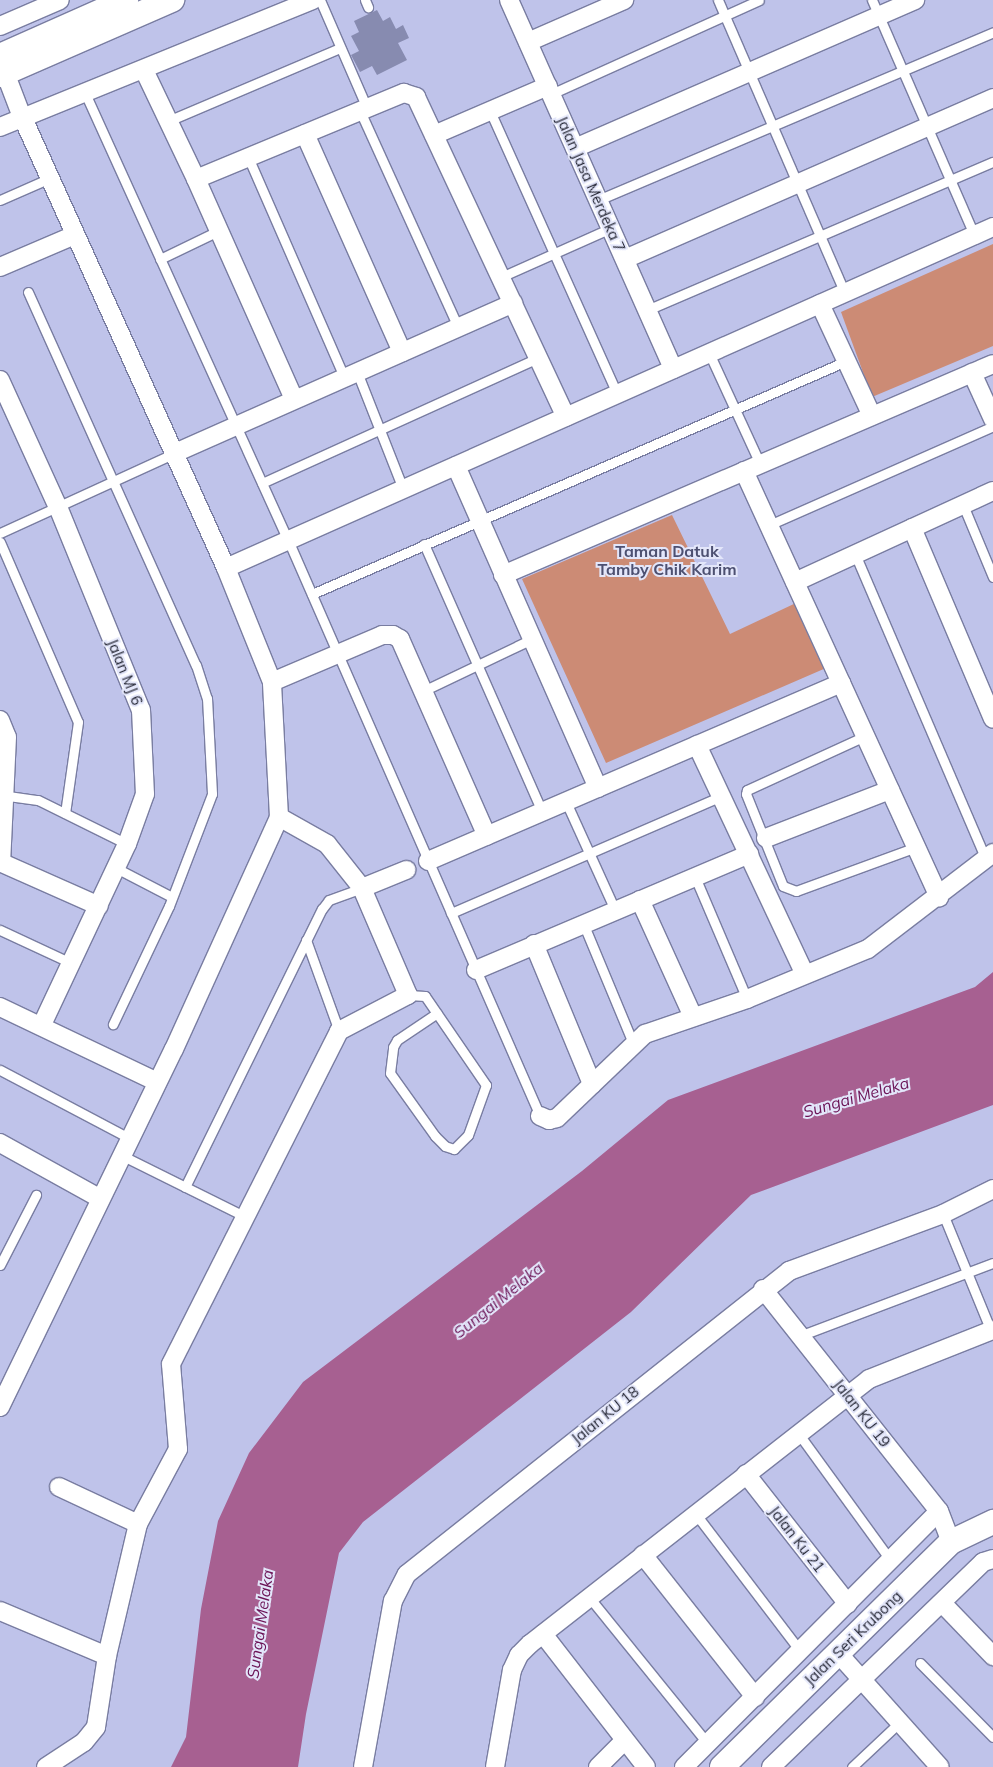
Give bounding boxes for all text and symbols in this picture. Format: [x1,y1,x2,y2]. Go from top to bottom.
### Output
street label: Jalan Jasa Merdeka 7 [553,113,629,255]
district label: Taman Datuk Tamby Chik Karim [597,541,737,579]
street label: Jalan MJ 6 [104,636,146,708]
water label: Sungai Melaka [801,1073,911,1121]
water label: Sungai Melaka [449,1258,547,1342]
street label: Jalan KU 19 [830,1375,894,1451]
street label: Jalan KU 18 [568,1382,642,1448]
street label: Jalan Ku 21 [766,1502,828,1576]
water label: Sungai Melaka [243,1568,277,1680]
street label: Jalan Seri Krubong [800,1587,906,1689]

